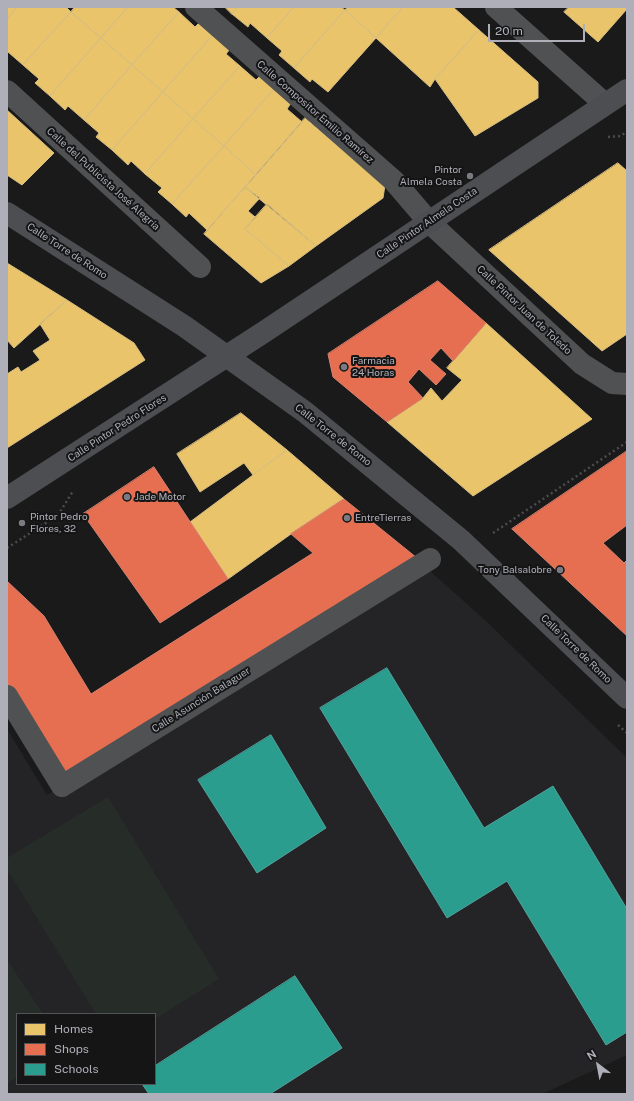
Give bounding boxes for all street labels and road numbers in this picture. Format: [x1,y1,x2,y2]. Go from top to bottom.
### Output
street label: Calle Compositor Emilio Ramírez [254,58,376,166]
street label: Calle del Publicista José Alegría [44,125,162,233]
street label: Calle Pintor Almela Costa [375,185,479,261]
street label: Calle Torre de Romo [25,221,109,281]
street label: Calle Pintor Juan de Toledo [474,263,574,357]
street label: Calle Pintor Pedro Flores [65,392,169,464]
street label: Calle Torre de Romo [292,402,374,468]
street label: Calle Torre de Romo [538,612,614,686]
street label: Calle Asunción Balaguer [150,665,252,735]

